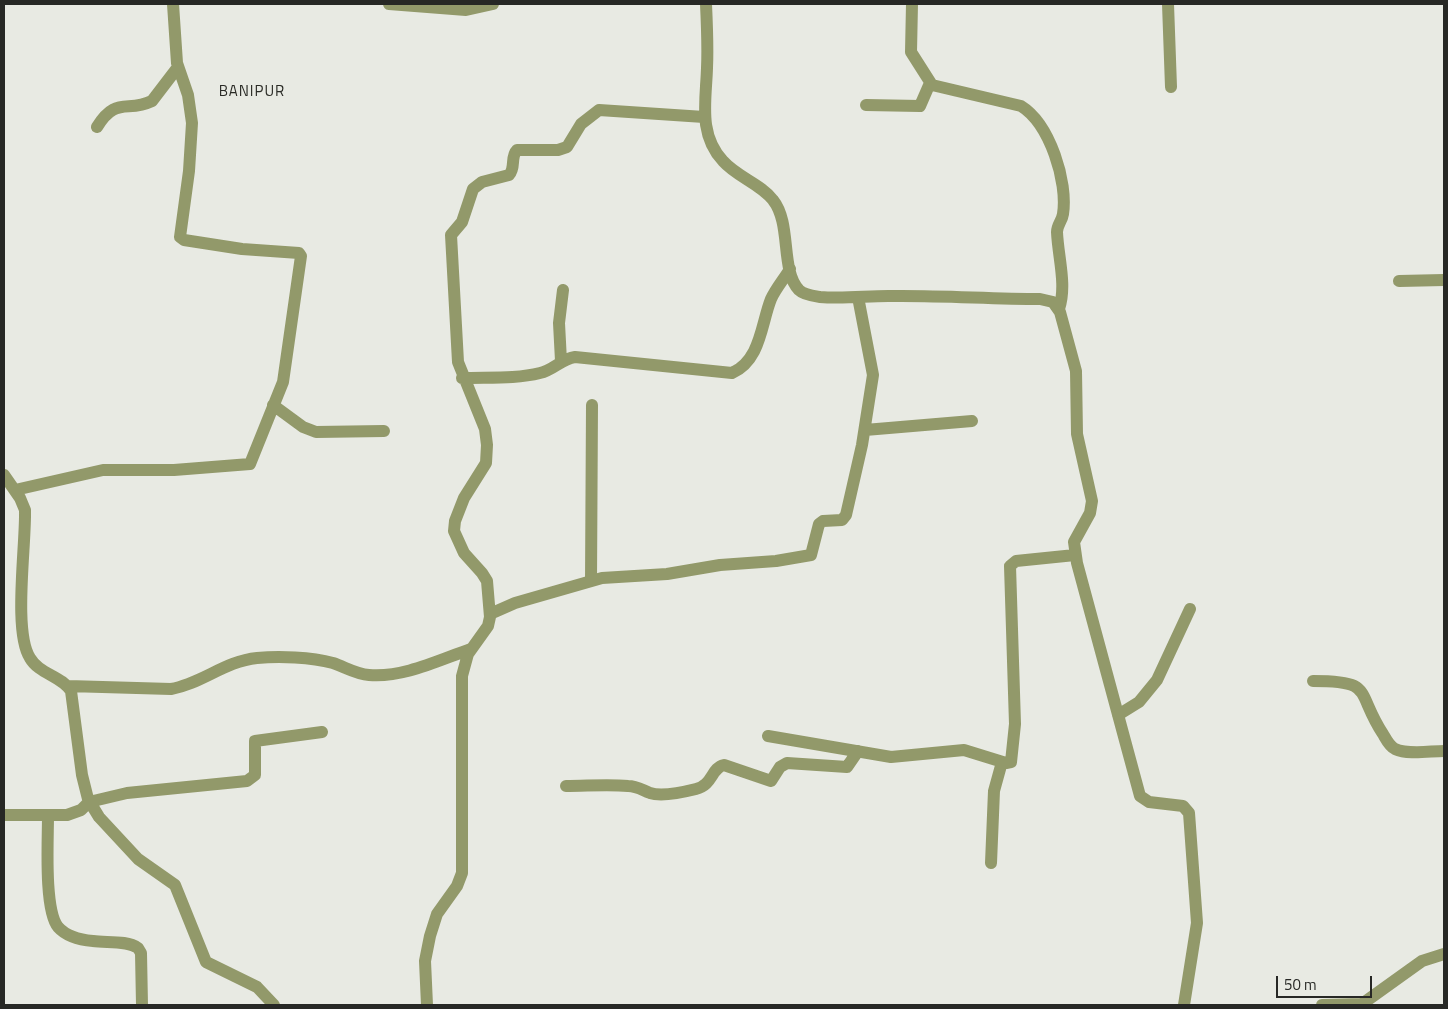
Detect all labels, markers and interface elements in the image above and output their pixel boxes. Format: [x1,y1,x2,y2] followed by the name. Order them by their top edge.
[218,83,286,101] district label: BANIPUR
[1278,966,1374,998] scale bar
[1284,973,1317,996] text: 50 m

